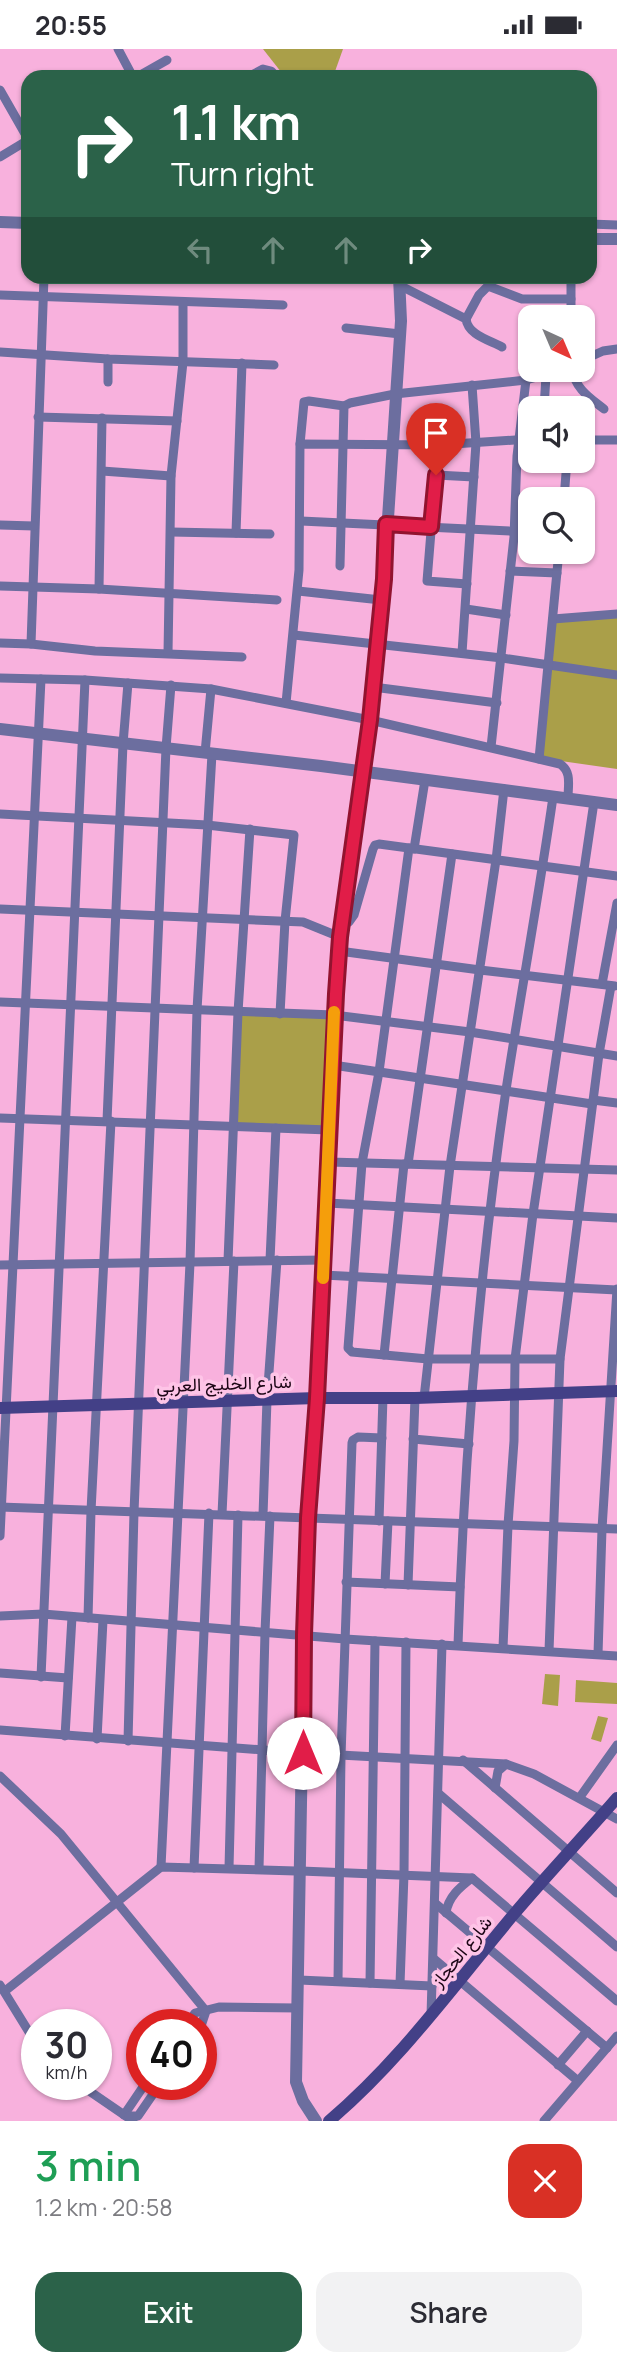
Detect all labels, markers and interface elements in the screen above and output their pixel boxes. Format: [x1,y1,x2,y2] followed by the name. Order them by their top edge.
[35,7,107,43] text: 20:55
[171,88,301,155] text: 1.1 km
[56,98,147,189] icon: right
[171,152,314,196] text: Turn right
[181,231,219,269] icon: left
[254,231,292,269] icon: ahead
[327,231,365,269] icon: ahead
[400,231,438,269] icon: right
[518,305,595,381] north arrow
[518,305,595,564] map controls
[518,396,595,473] button: sound
[406,403,466,475] pin
[417,414,455,452] icon: arrive
[518,487,595,564] button: search
[156,1369,292,1401] street label: شارع الخليج العربي
[266,1716,340,1790] position arrow
[424,1911,498,1993] street label: شارع الحجاز
[126,2009,217,2100] speed limit sign: 40
[45,2021,88,2069] text: 30
[46,2060,87,2084] text: km/h
[35,2136,141,2194] text: 3 min
[508,2144,582,2218] button: close
[35,2191,173,2223] text: 1.2 km · 20:58
[35,2272,302,2352] button: Exit
[316,2272,582,2352] button: Share

